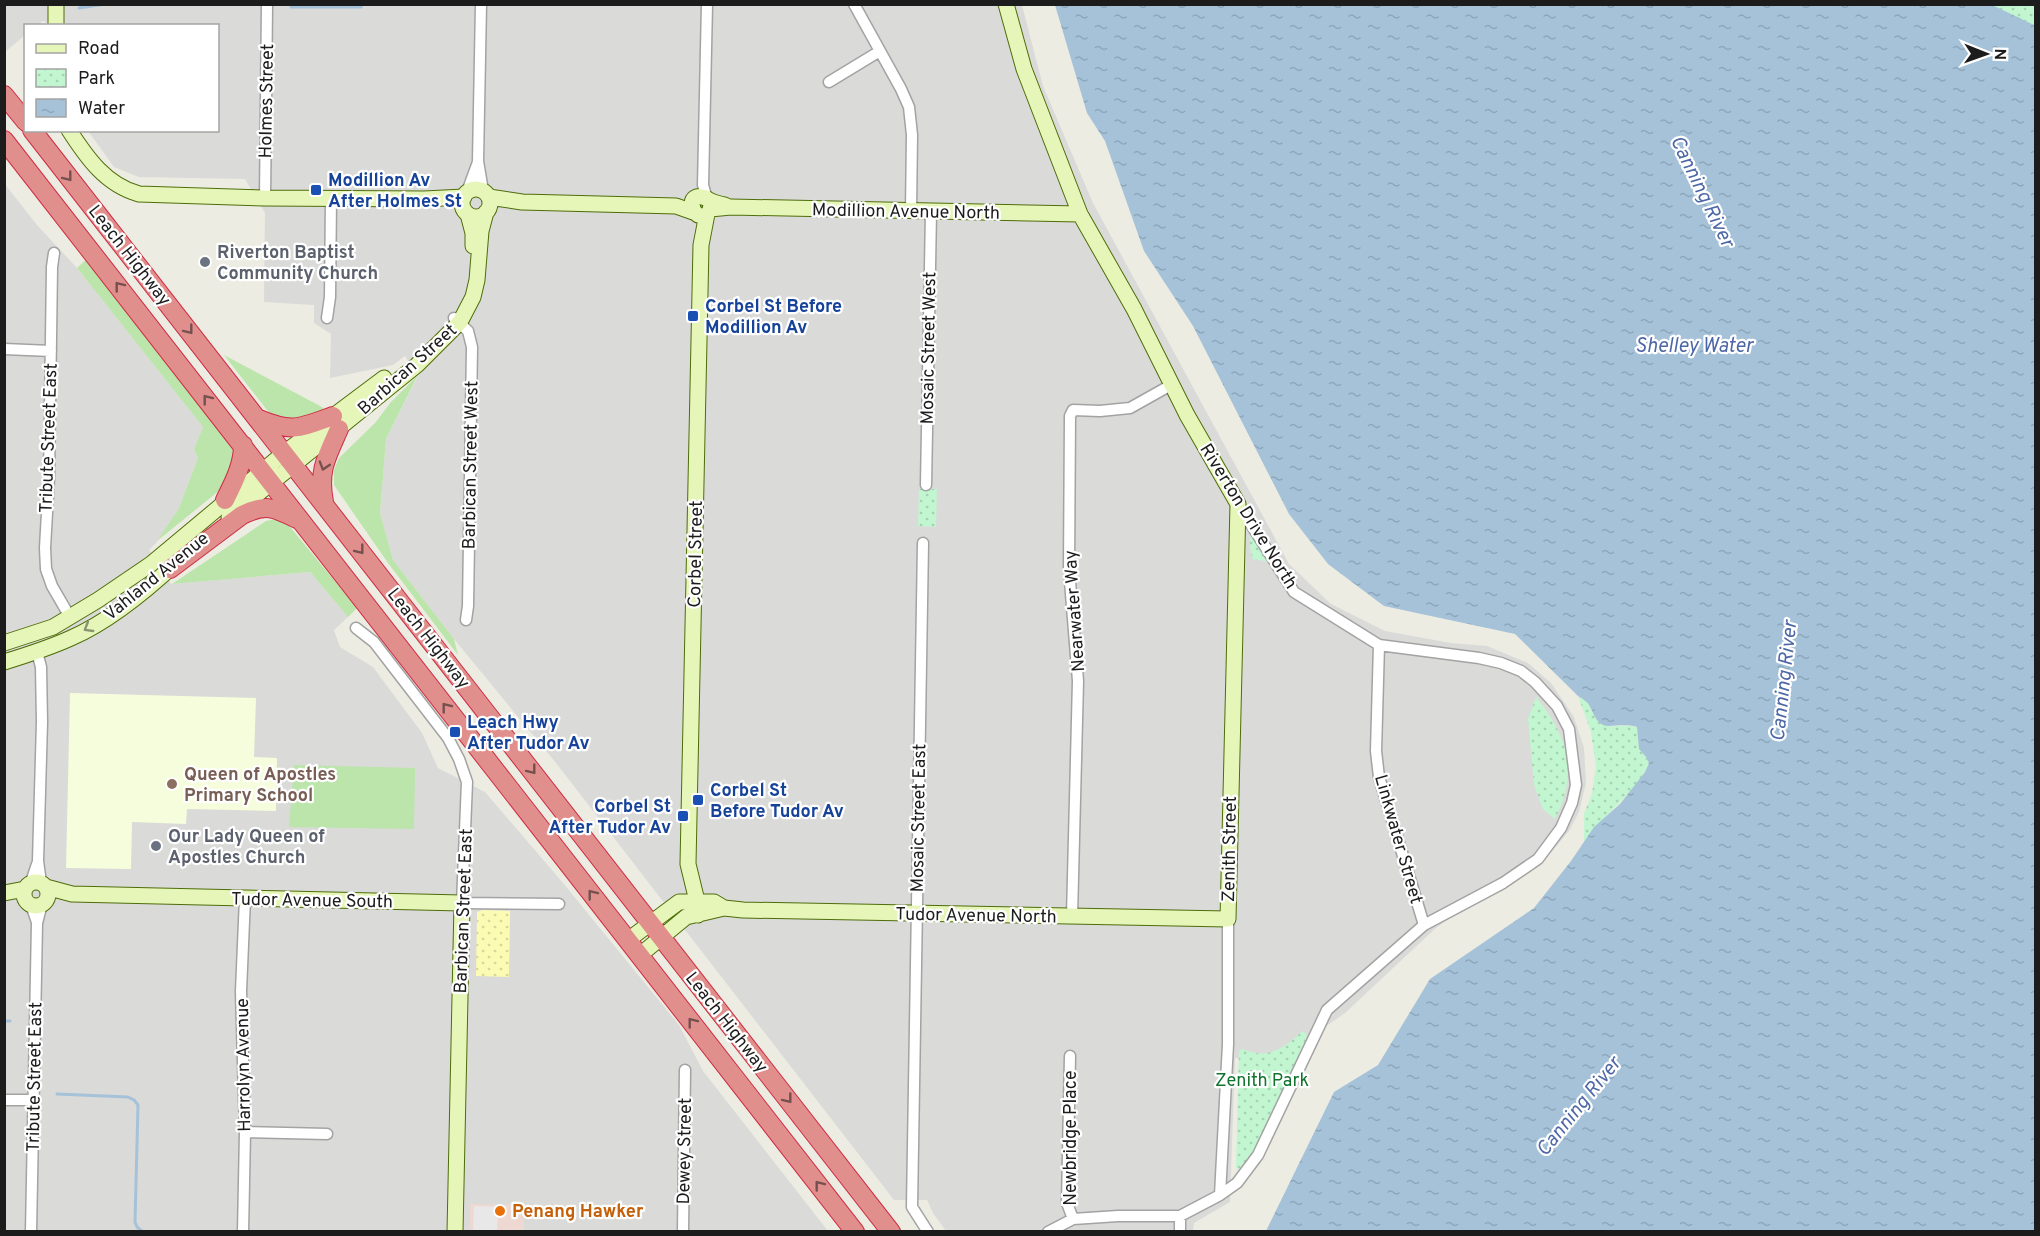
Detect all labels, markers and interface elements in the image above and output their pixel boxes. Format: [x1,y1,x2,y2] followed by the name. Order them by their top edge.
[24,24,219,132] legend
[1956,24,2016,84] north arrow
[78,38,120,61] text: Road
[255,44,280,159] street label: Holmes Street
[1989,48,2009,60] text: N
[78,68,115,91] text: Park
[78,98,125,121] text: Water
[1663,132,1740,253] water label: Canning River
[61,170,72,181] one-way arrow
[328,170,462,214] place label: Modillion Av After Holmes St
[309,183,323,197] marker: Modillion Av After Holmes St
[812,199,1000,226] street label: Modillion Avenue North
[82,201,175,311] street label: Leach Highway
[217,242,378,286] place label: Riverton Baptist Community Church
[198,255,212,269] marker: Riverton Baptist Community Church
[917,272,942,425] street label: Mosaic Street West
[116,282,127,293] one-way arrow
[705,296,842,340] place label: Corbel St Before Modillion Av
[686,309,700,323] marker: Corbel St Before Modillion Av
[354,320,462,421] street label: Barbican Street
[181,323,192,334] one-way arrow
[1635,334,1754,360] water label: Shelley Water
[35,363,64,514] street label: Tribute Street East
[459,380,484,550] street label: Barbican Street West
[203,394,214,405] one-way arrow
[1194,440,1302,594] street label: Riverton Drive North
[319,460,331,471] one-way arrow
[684,500,709,608] street label: Corbel Street
[100,528,214,627] street label: Vahland Avenue
[353,544,364,555] one-way arrow
[1060,549,1091,673] street label: Nearwater Way
[381,584,474,694] street label: Leach Highway
[1766,618,1804,743] water label: Canning River
[84,621,94,633] one-way arrow
[443,703,454,714] one-way arrow
[467,712,590,756] place label: Leach Hwy After Tudor Av
[448,725,462,739] marker: Leach Hwy After Tudor Av
[907,743,932,893] street label: Mosaic Street East
[184,764,336,808] place label: Queen of Apostles Primary School
[524,764,535,775] one-way arrow
[1368,772,1427,907] street label: Linkwater Street
[165,777,179,791] marker: Queen of Apostles Primary School
[710,780,844,824] place label: Corbel St Before Tudor Av
[691,793,705,807] marker: Corbel St Before Tudor Av
[548,796,671,840] place label: Corbel St After Tudor Av
[1218,796,1243,902] street label: Zenith Street
[676,809,690,823] marker: Corbel St After Tudor Av
[168,826,325,870] place label: Our Lady Queen of Apostles Church
[450,828,479,994] street label: Barbican Street East
[149,839,163,853] marker: Our Lady Queen of Apostles Church
[231,889,393,914] street label: Tudor Avenue South
[589,889,600,900] one-way arrow
[895,904,1057,929] street label: Tudor Avenue North
[679,968,772,1078] street label: Leach Highway
[232,998,257,1132] street label: Harrolyn Avenue
[23,1002,48,1152] street label: Tribute Street East
[689,1018,700,1029] one-way arrow
[1531,1051,1629,1163] water label: Canning River
[1060,1070,1083,1206] street label: Newbridge Place
[1215,1070,1309,1093] park label: Zenith Park
[780,1093,791,1104] one-way arrow
[673,1097,698,1205] street label: Dewey Street
[816,1181,827,1192] one-way arrow
[512,1201,644,1224] place label: Penang Hawker
[493,1204,507,1218] marker: Penang Hawker

